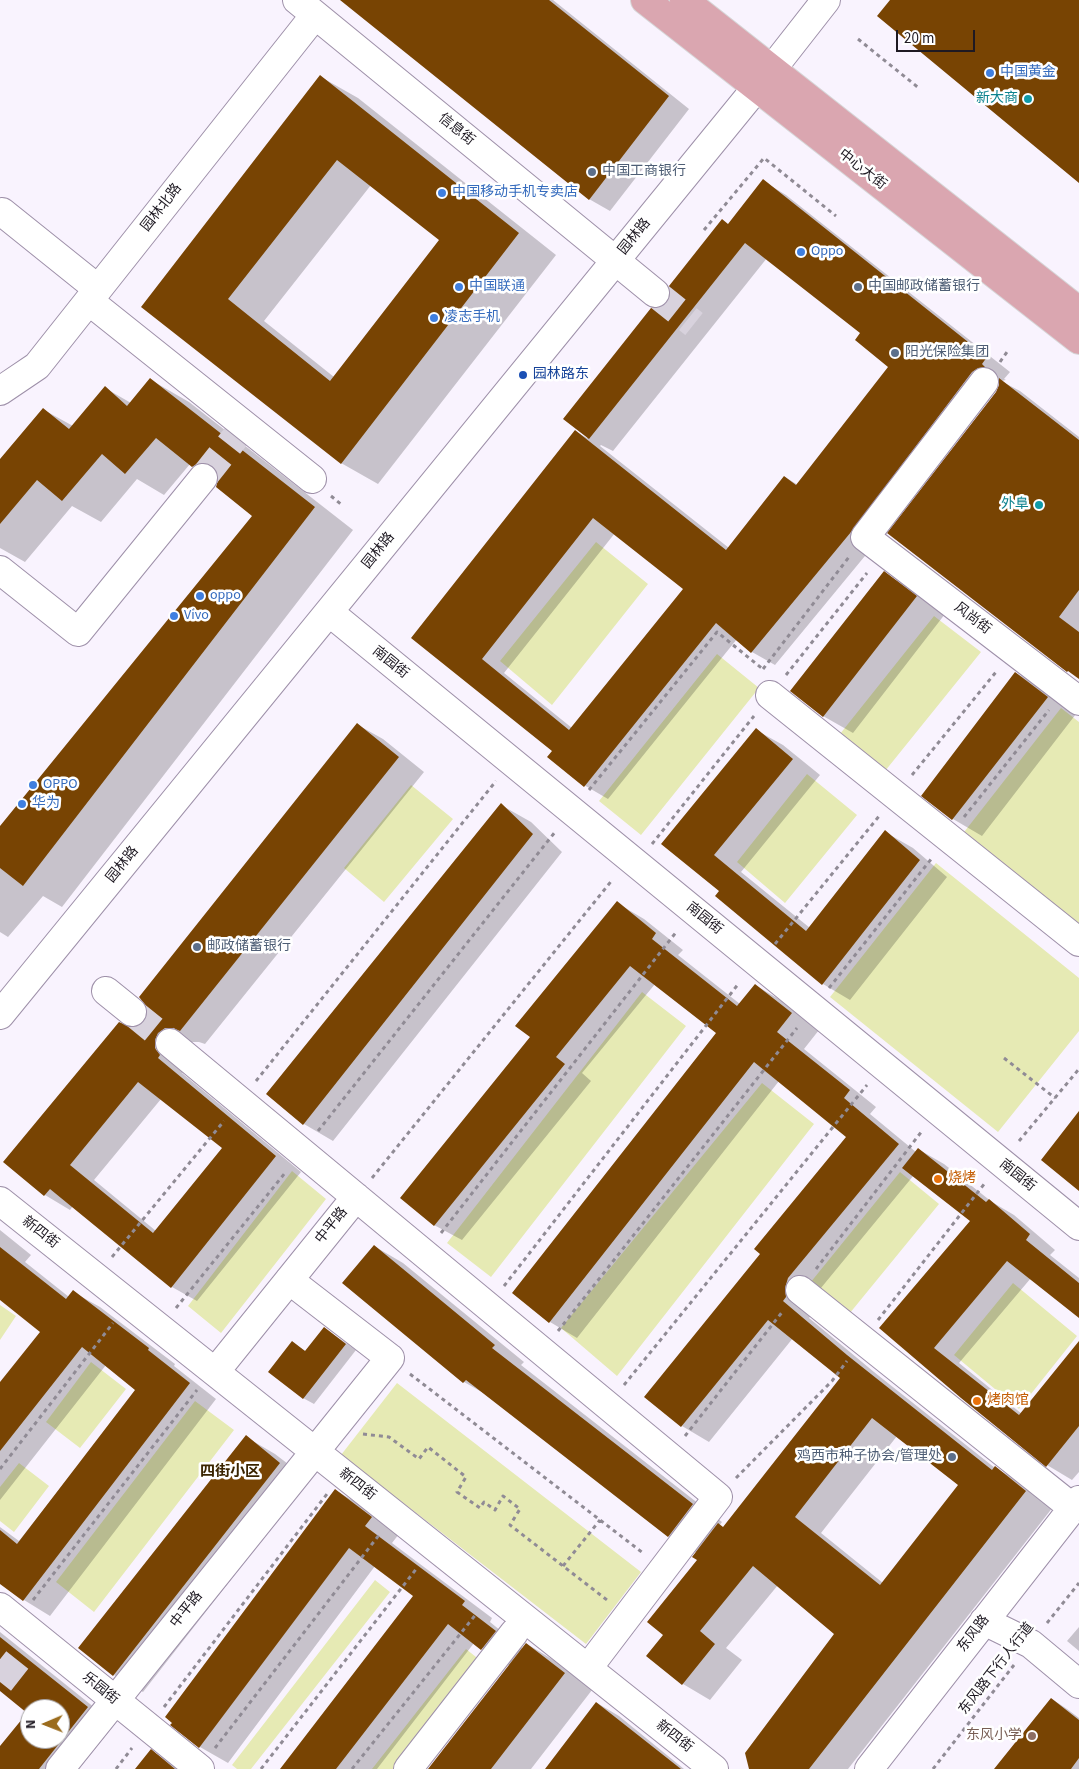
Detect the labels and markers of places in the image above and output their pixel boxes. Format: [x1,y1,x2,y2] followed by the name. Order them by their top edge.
[1000,65,1056,81] place label: 中国黄金
[984,67,996,79] marker: 中国黄金
[976,91,1018,107] place label: 新大商
[1022,93,1034,105] marker: 新大商
[602,164,686,180] place label: 中国工商银行
[586,166,598,178] marker: 中国工商银行
[452,185,578,201] place label: 中国移动手机专卖店
[436,187,448,199] marker: 中国移动手机专卖店
[811,244,843,260] place label: Oppo
[795,246,807,258] marker: Oppo
[469,279,525,295] place label: 中国联通
[868,279,980,295] place label: 中国邮政储蓄银行
[453,281,465,293] marker: 中国联通
[852,281,864,293] marker: 中国邮政储蓄银行
[444,310,500,326] place label: 凌志手机
[428,312,440,324] marker: 凌志手机
[905,345,989,361] place label: 阳光保险集团
[889,347,901,359] marker: 阳光保险集团
[533,367,589,383] place label: 园林路东
[517,369,529,381] marker: 园林路东
[1001,497,1029,513] place label: 外阜
[1033,499,1045,511] marker: 外阜
[210,588,241,604] place label: oppo
[194,590,206,602] marker: oppo
[184,608,209,624] place label: Vivo
[168,610,180,622] marker: Vivo
[43,777,77,793] place label: OPPO
[27,779,39,791] marker: OPPO
[32,796,60,812] place label: 华为
[16,798,28,810] marker: 华为
[207,939,291,955] place label: 邮政储蓄银行
[191,941,203,953] marker: 邮政储蓄银行
[948,1171,976,1187] place label: 烧烤
[932,1173,944,1185] marker: 烧烤
[987,1393,1029,1409] place label: 烤肉馆
[971,1395,983,1407] marker: 烤肉馆
[797,1449,942,1465] place label: 鸡西市种子协会/管理处
[946,1451,958,1463] marker: 鸡西市种子协会/管理处
[966,1728,1022,1744] place label: 东风小学
[1026,1730,1038,1742] marker: 东风小学

